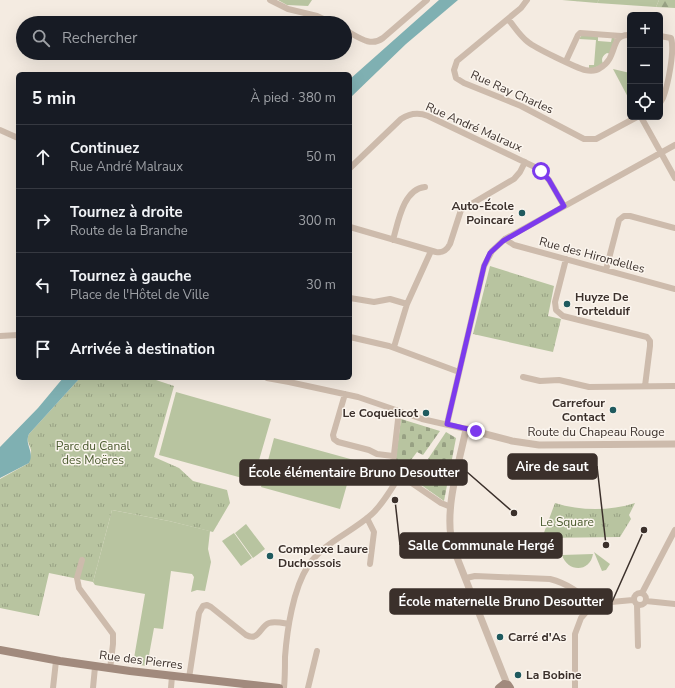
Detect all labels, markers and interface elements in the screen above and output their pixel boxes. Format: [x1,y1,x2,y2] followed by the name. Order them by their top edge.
[627,12,663,120] map controls
[627,12,663,48] button: +
[16,16,352,60] search box
[30,27,52,49] icon: search
[62,28,137,48] text: Rechercher
[627,48,663,84] button: −
[468,67,556,117] street label: Rue Ray Charles
[627,84,663,120] button: locate
[32,87,76,110] text: 5 min
[251,89,336,107] text: À pied · 380 m
[423,98,526,156] street label: Rue André Malraux
[70,138,139,158] text: Continuez
[32,146,54,168] icon: ahead
[306,148,336,166] text: 50 m
[70,158,183,176] text: Rue André Malraux
[532,162,550,180] route start
[451,198,514,228] place label: Auto-École Poincaré
[70,202,183,222] text: Tournez à droite
[517,208,527,218] marker: Auto-École Poincaré
[32,210,54,232] icon: right
[298,212,336,230] text: 300 m
[70,222,188,240] text: Route de la Branche
[537,233,647,277] street label: Rue des Hirondelles
[70,266,192,286] text: Tournez à gauche
[32,274,54,296] icon: left
[306,276,336,294] text: 30 m
[70,286,209,304] text: Place de l'Hôtel de Ville
[575,289,630,319] place label: Huyze De Tortelduif
[562,299,572,309] marker: Huyze De Tortelduif
[32,338,54,360] icon: arrive
[70,339,215,359] text: Arrivée à destination
[552,395,605,425] place label: Carrefour Contact
[342,405,418,421] place label: Le Coquelicot
[608,405,618,415] marker: Carrefour Contact
[421,408,431,418] marker: Le Coquelicot
[467,422,485,440] route end
[527,424,665,440] street label: Route du Chapeau Rouge
[56,438,131,468] park label: Parc du Canal des Moëres
[508,454,597,479] callout: Aire de saut
[516,458,589,476] text: Aire de saut
[240,460,467,485] callout: École élémentaire Bruno Desoutter
[248,464,461,482] text: École élémentaire Bruno Desoutter
[540,514,594,530] park label: Le Square
[400,533,562,558] callout: Salle Communale Hergé
[408,537,554,555] text: Salle Communale Hergé
[278,541,369,571] place label: Complexe Laure Duchossois
[265,551,275,561] marker: Complexe Laure Duchossois
[390,589,612,614] callout: École maternelle Bruno Desoutter
[398,593,604,611] text: École maternelle Bruno Desoutter
[508,629,566,645] place label: Carré d'As
[495,632,505,642] marker: Carré d'As
[98,647,184,673] street label: Rue des Pierres
[526,667,582,683] place label: La Bobine
[513,670,523,680] marker: La Bobine

